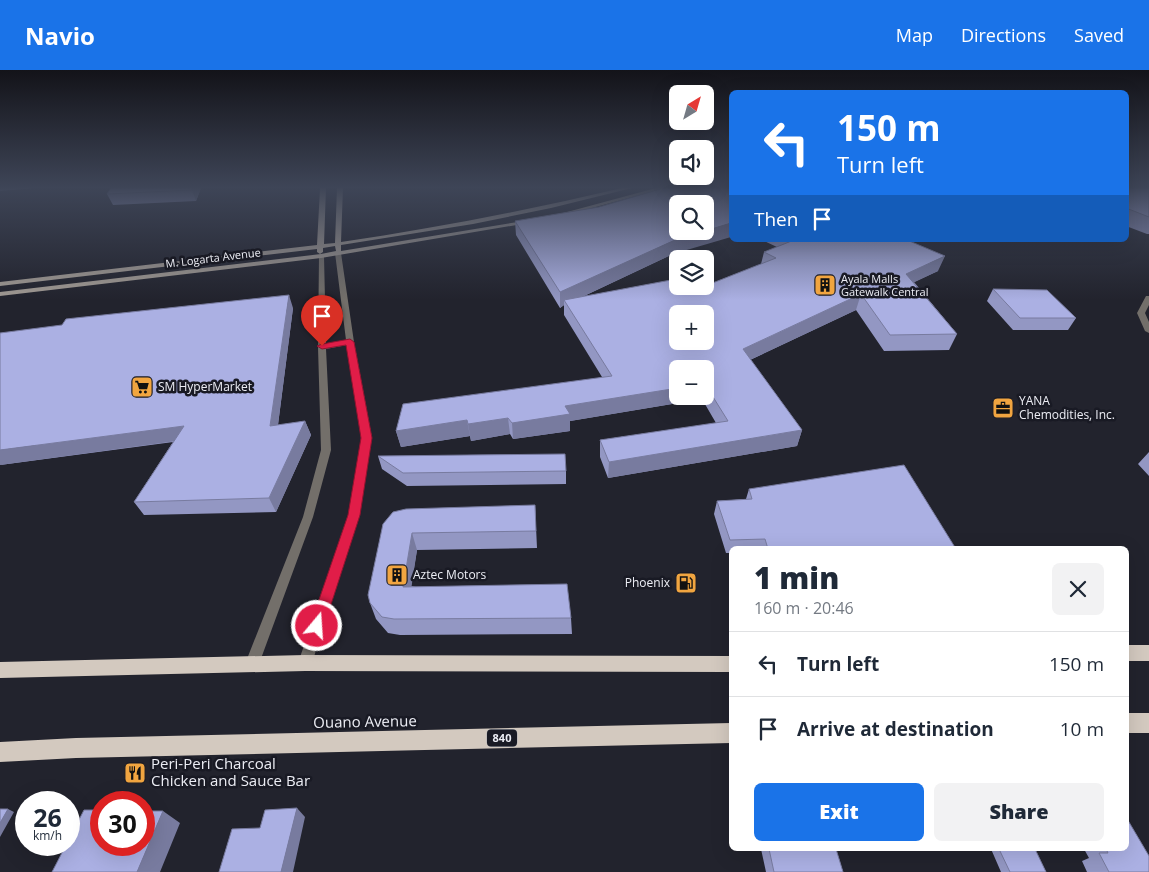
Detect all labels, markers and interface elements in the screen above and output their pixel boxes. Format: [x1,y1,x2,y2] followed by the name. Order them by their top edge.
[25,19,95,52] text: Navio
[896,23,933,47] text: Map
[961,23,1046,47] text: Directions
[1074,23,1124,47] text: Saved
[669,85,714,130] north arrow
[669,85,714,405] map controls
[837,104,941,151] text: 150 m
[754,110,819,175] icon: left
[669,140,714,185] button: sound
[837,149,924,179] text: Turn left
[669,195,714,240] button: search
[808,205,836,233] icon: arrive
[754,206,798,232] text: Then
[164,244,261,271] street label: M. Logarta Avenue
[669,250,714,295] button: layers
[841,271,928,299] place label: Ayala Malls Gatewalk Central
[813,273,837,297] building icon: Ayala Malls Gatewalk Central
[301,295,343,346] pin
[308,302,336,330] icon: arrive
[669,305,714,350] button: +
[669,360,714,405] button: −
[130,375,154,399] supermarket icon: SM HyperMarket
[158,378,252,395] place label: SM HyperMarket
[1019,392,1115,423] place label: YANA Chemodities, Inc.
[991,396,1015,420] office icon: YANA Chemodities, Inc.
[754,557,839,598] text: 1 min
[385,563,409,587] building icon: Aztec Motors
[1052,563,1104,615] button: close
[413,566,487,583] place label: Aztec Motors
[674,571,698,595] fuel station icon: Phoenix
[625,574,671,591] place label: Phoenix
[754,597,854,619] text: 160 m · 20:46
[290,599,342,651] position arrow
[754,650,782,678] icon: left
[797,651,879,677] text: Turn left
[1049,651,1104,677] text: 150 m
[313,710,417,732] street label: Ouano Avenue
[754,715,782,743] icon: arrive
[797,716,994,742] text: Arrive at destination
[1060,716,1104,742] text: 10 m
[487,730,517,746] road number: 840
[151,753,310,790] place label: Peri-Peri Charcoal Chicken and Sauce Bar
[123,761,147,785] restaurant icon: Peri-Peri Charcoal Chicken and Sauce Bar
[754,783,924,841] button: Exit
[934,783,1104,841] button: Share
[90,791,155,856] speed limit sign: 30
[33,800,62,834] text: 26
[33,827,62,844] text: km/h

